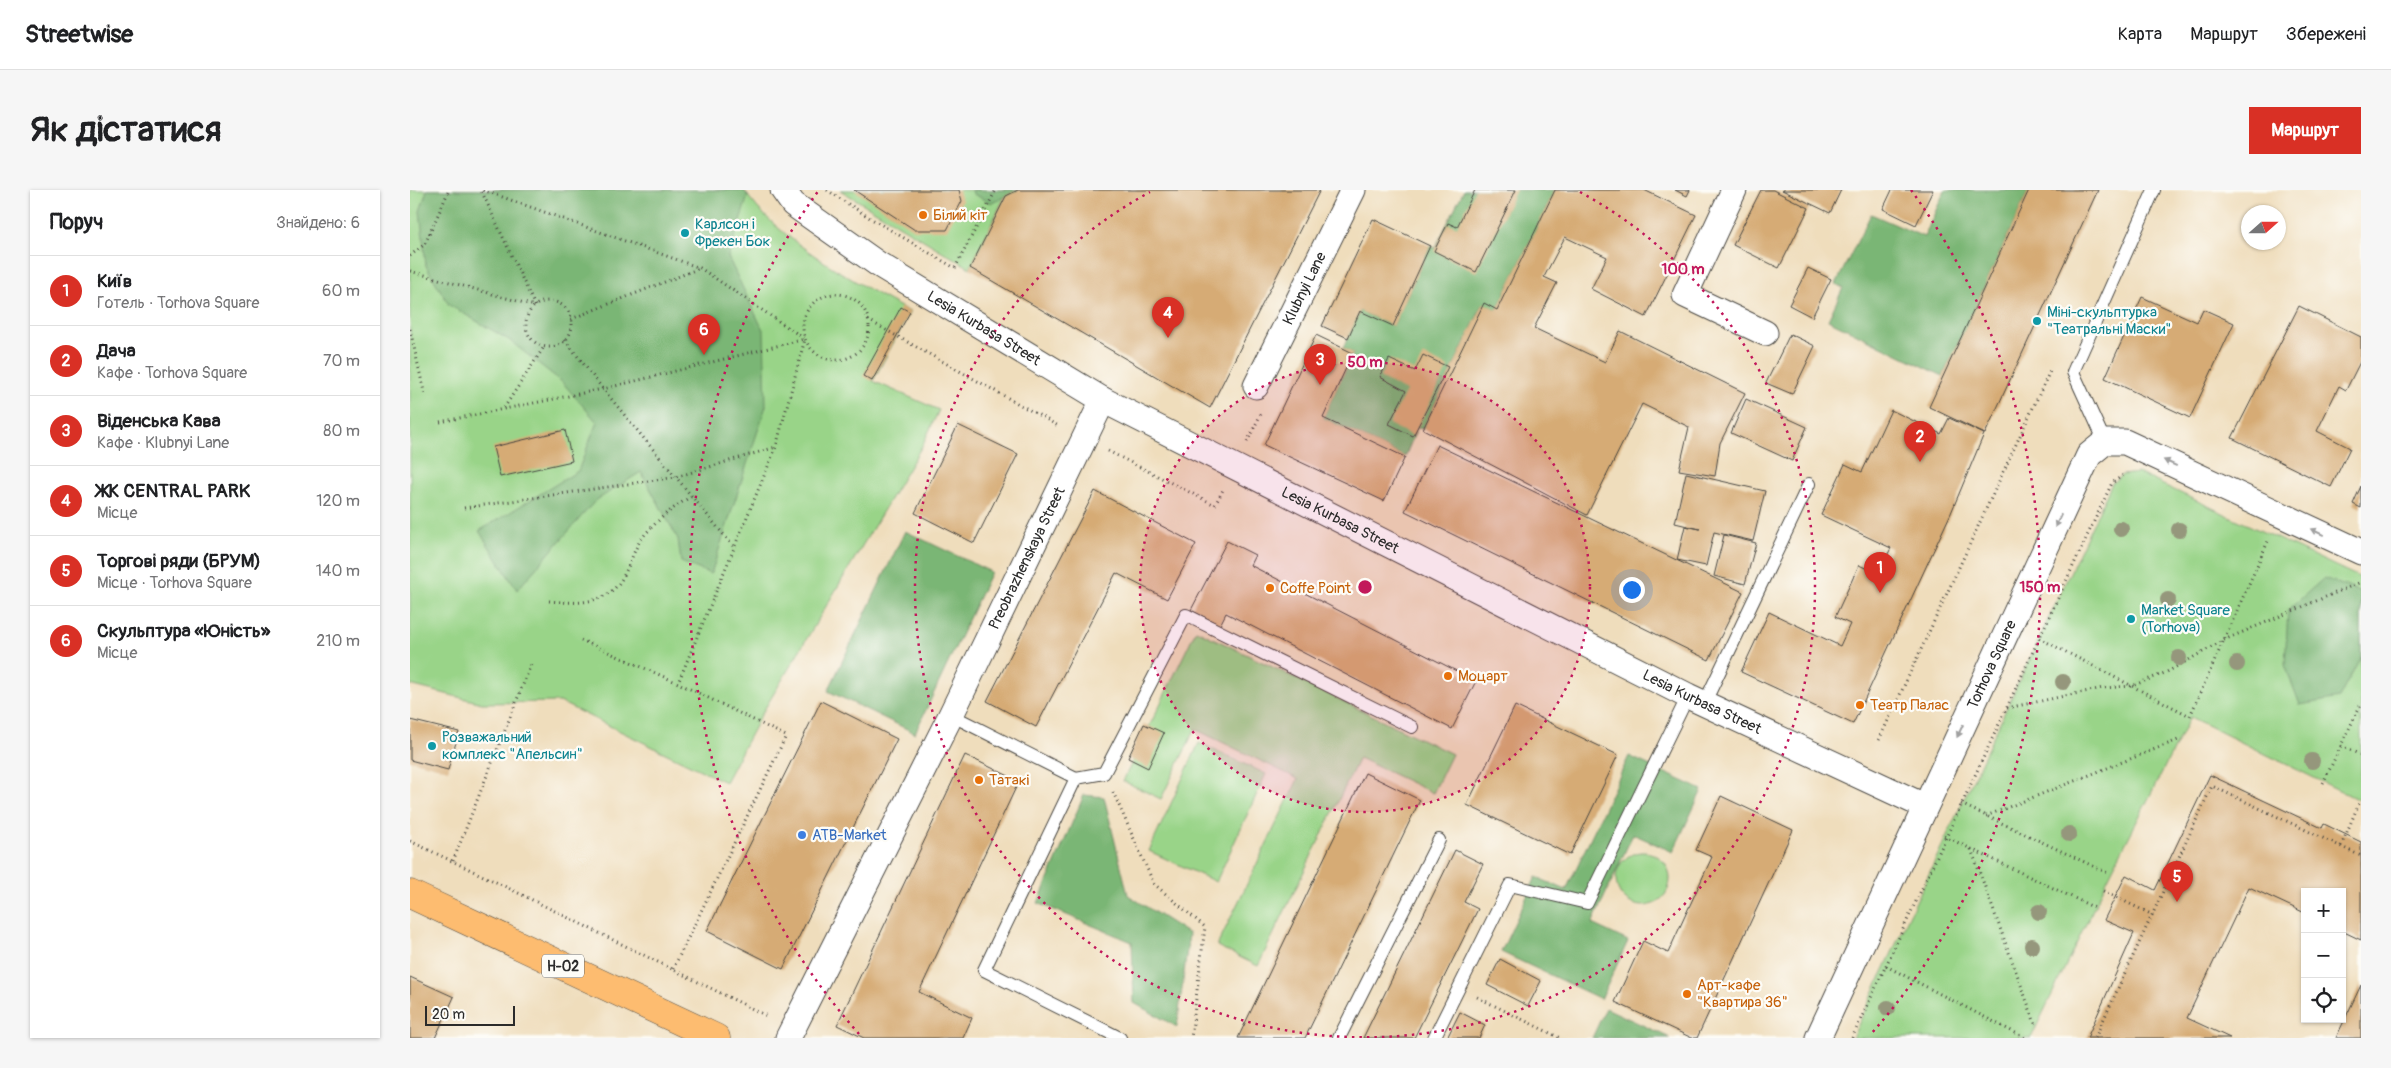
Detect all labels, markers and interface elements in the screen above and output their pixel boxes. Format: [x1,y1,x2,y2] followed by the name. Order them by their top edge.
[25,20,133,49] text: Streetwise
[2118,23,2162,46] text: Карта
[2190,23,2258,46] text: Маршрут
[2286,23,2366,46] text: Збережені
[2249,107,2361,154] button: Маршрут
[30,108,221,152] text: Як дістатися
[2241,205,2286,250] north arrow
[933,206,988,225] place label: Білий кіт
[50,209,103,236] text: Поруч
[917,209,929,221] marker: Білий кіт
[276,213,360,233] text: Знайдено: 6
[695,215,770,251] place label: Карлсон і Фрекен Бок
[679,227,691,239] marker: Карлсон і Фрекен Бок
[1279,248,1331,328] street label: Klubnyi Lane
[1662,260,1704,279] text: 100 m
[97,269,132,293] text: Київ
[63,281,69,301] text: 1
[322,281,360,301] text: 60 m
[923,287,1045,371] street label: Lesia Kurbasa Street
[97,293,259,313] text: Готель · Torhova Square
[1152,297,1184,338] pin: 4
[2047,303,2171,339] place label: Міні-скульптурка "Театральні Маски"
[688,314,720,355] pin: 6
[2031,315,2043,327] marker: Міні-скульптурка "Театральні Маски"
[97,339,136,363] text: Дача
[1304,344,1336,385] pin: 3
[62,351,70,371] text: 2
[323,351,360,371] text: 70 m
[1348,353,1382,372] text: 50 m
[97,363,247,383] text: Кафе · Torhova Square
[97,409,220,433] text: Віденська Кава
[62,421,70,441] text: 3
[323,421,360,441] text: 80 m
[1904,421,1936,462] pin: 2
[97,433,229,453] text: Кафе · Klubnyi Lane
[2163,458,2177,466] one-way arrow
[97,479,250,503] text: ЖК CENTRAL PARK
[985,483,1070,633] street label: Preobrazhenskaya Street
[1278,483,1403,559] street label: Lesia Kurbasa Street
[61,491,71,511] text: 4
[316,491,360,511] text: 120 m
[97,503,137,523] text: Місце
[2054,514,2062,528] one-way arrow
[2310,527,2324,535] one-way arrow
[97,549,261,573] text: Торгові ряди (БРУМ)
[1864,552,1896,593] pin: 1
[62,561,70,581] text: 5
[316,561,360,581] text: 140 m
[97,573,252,593] text: Місце · Torhova Square
[1619,577,1645,603] your location
[1356,578,1374,596] centre of rings
[2020,578,2060,597] text: 150 m
[1280,579,1352,598] place label: Coffe Point
[1264,582,1276,594] marker: Coffe Point
[2141,601,2230,637] place label: Market Square (Torhova)
[2125,613,2137,625] marker: Market Square (Torhova)
[1963,617,2021,712] street label: Torhova Square
[97,619,270,643] text: Скульптура «Юність»
[61,631,71,651] text: 6
[316,631,360,651] text: 210 m
[97,643,137,663] text: Місце
[1639,666,1765,739] street label: Lesia Kurbasa Street
[1458,667,1508,686] place label: Моцарт
[1442,670,1454,682] marker: Моцарт
[1870,696,1949,715] place label: Театр Палас
[1854,699,1866,711] marker: Театр Палас
[1955,724,1963,738] one-way arrow
[442,728,583,764] place label: Розважальний комплекс "Апельсин"
[426,740,438,752] marker: Розважальний комплекс "Апельсин"
[989,771,1030,790] place label: Татакі
[973,774,985,786] marker: Татакі
[812,826,888,845] place label: ATB-Market
[796,829,808,841] marker: ATB-Market
[2161,861,2193,902] pin: 5
[2301,888,2346,1023] map controls
[2301,888,2346,933] button: +
[2301,933,2346,978] button: −
[542,954,584,978] road number: Н-02
[1697,976,1788,1012] place label: Арт-кафе "Квартира 36"
[2301,978,2346,1023] button: locate
[1681,988,1693,1000] marker: Арт-кафе "Квартира 36"
[425,1003,515,1026] scale bar
[432,1006,465,1023] text: 20 m

